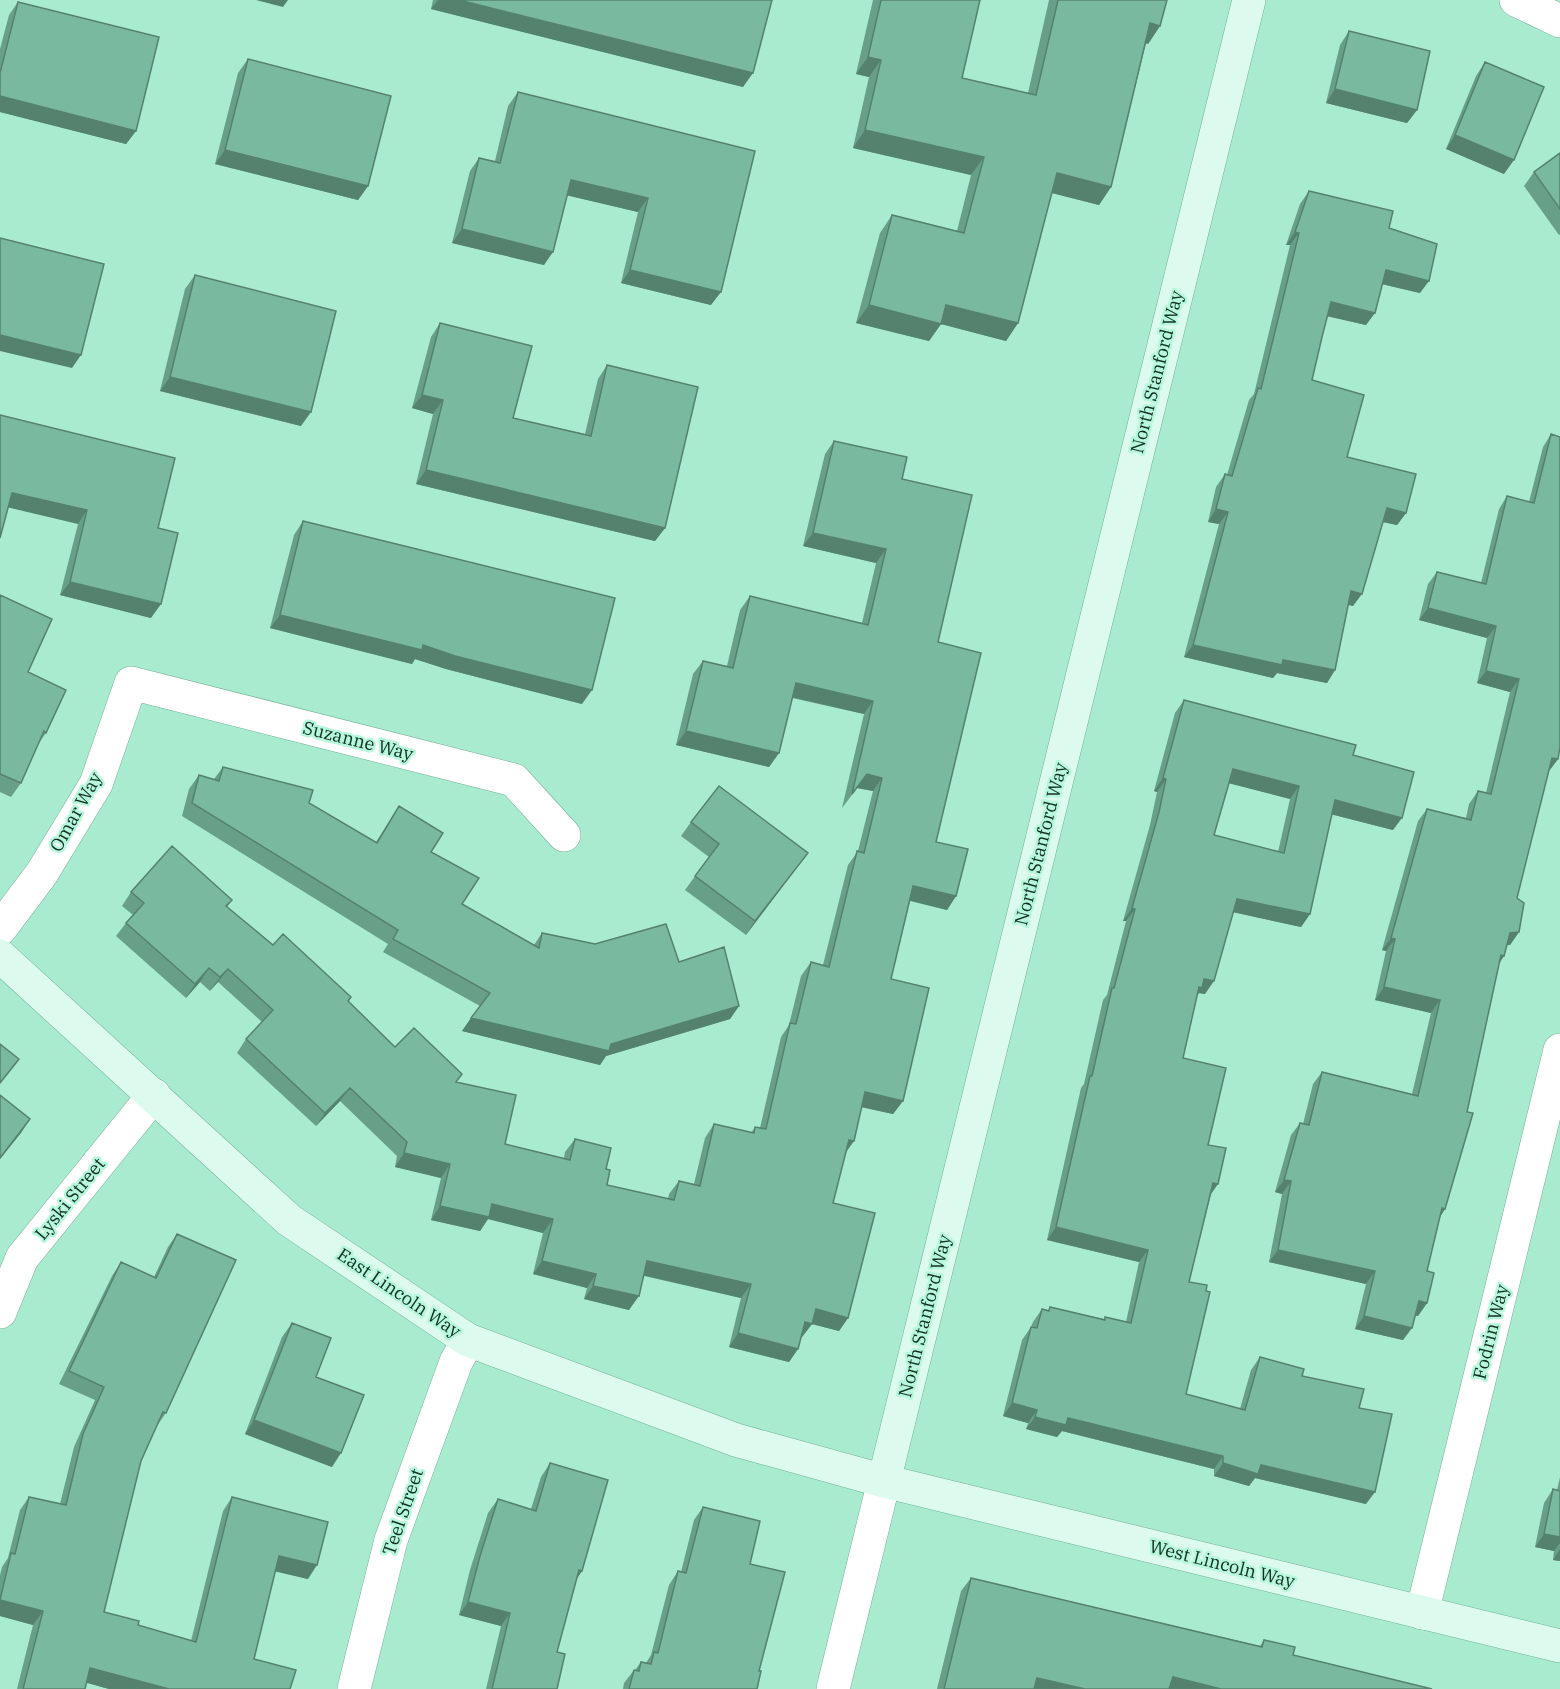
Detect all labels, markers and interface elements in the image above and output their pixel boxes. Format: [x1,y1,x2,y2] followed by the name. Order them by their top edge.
[1125,288,1188,456] street label: North Stanford Way
[300,716,416,765] street label: Suzanne Way
[1009,760,1072,928] street label: North Stanford Way
[44,768,107,856] street label: Omar Way
[29,1153,110,1245] street label: Lyski Street
[893,1232,956,1400] street label: North Stanford Way
[333,1243,466,1343] street label: East Lincoln Way
[1468,1282,1513,1382] street label: Fodrin Way
[377,1465,428,1558] street label: Teel Street
[1147,1534,1298,1593] street label: West Lincoln Way

